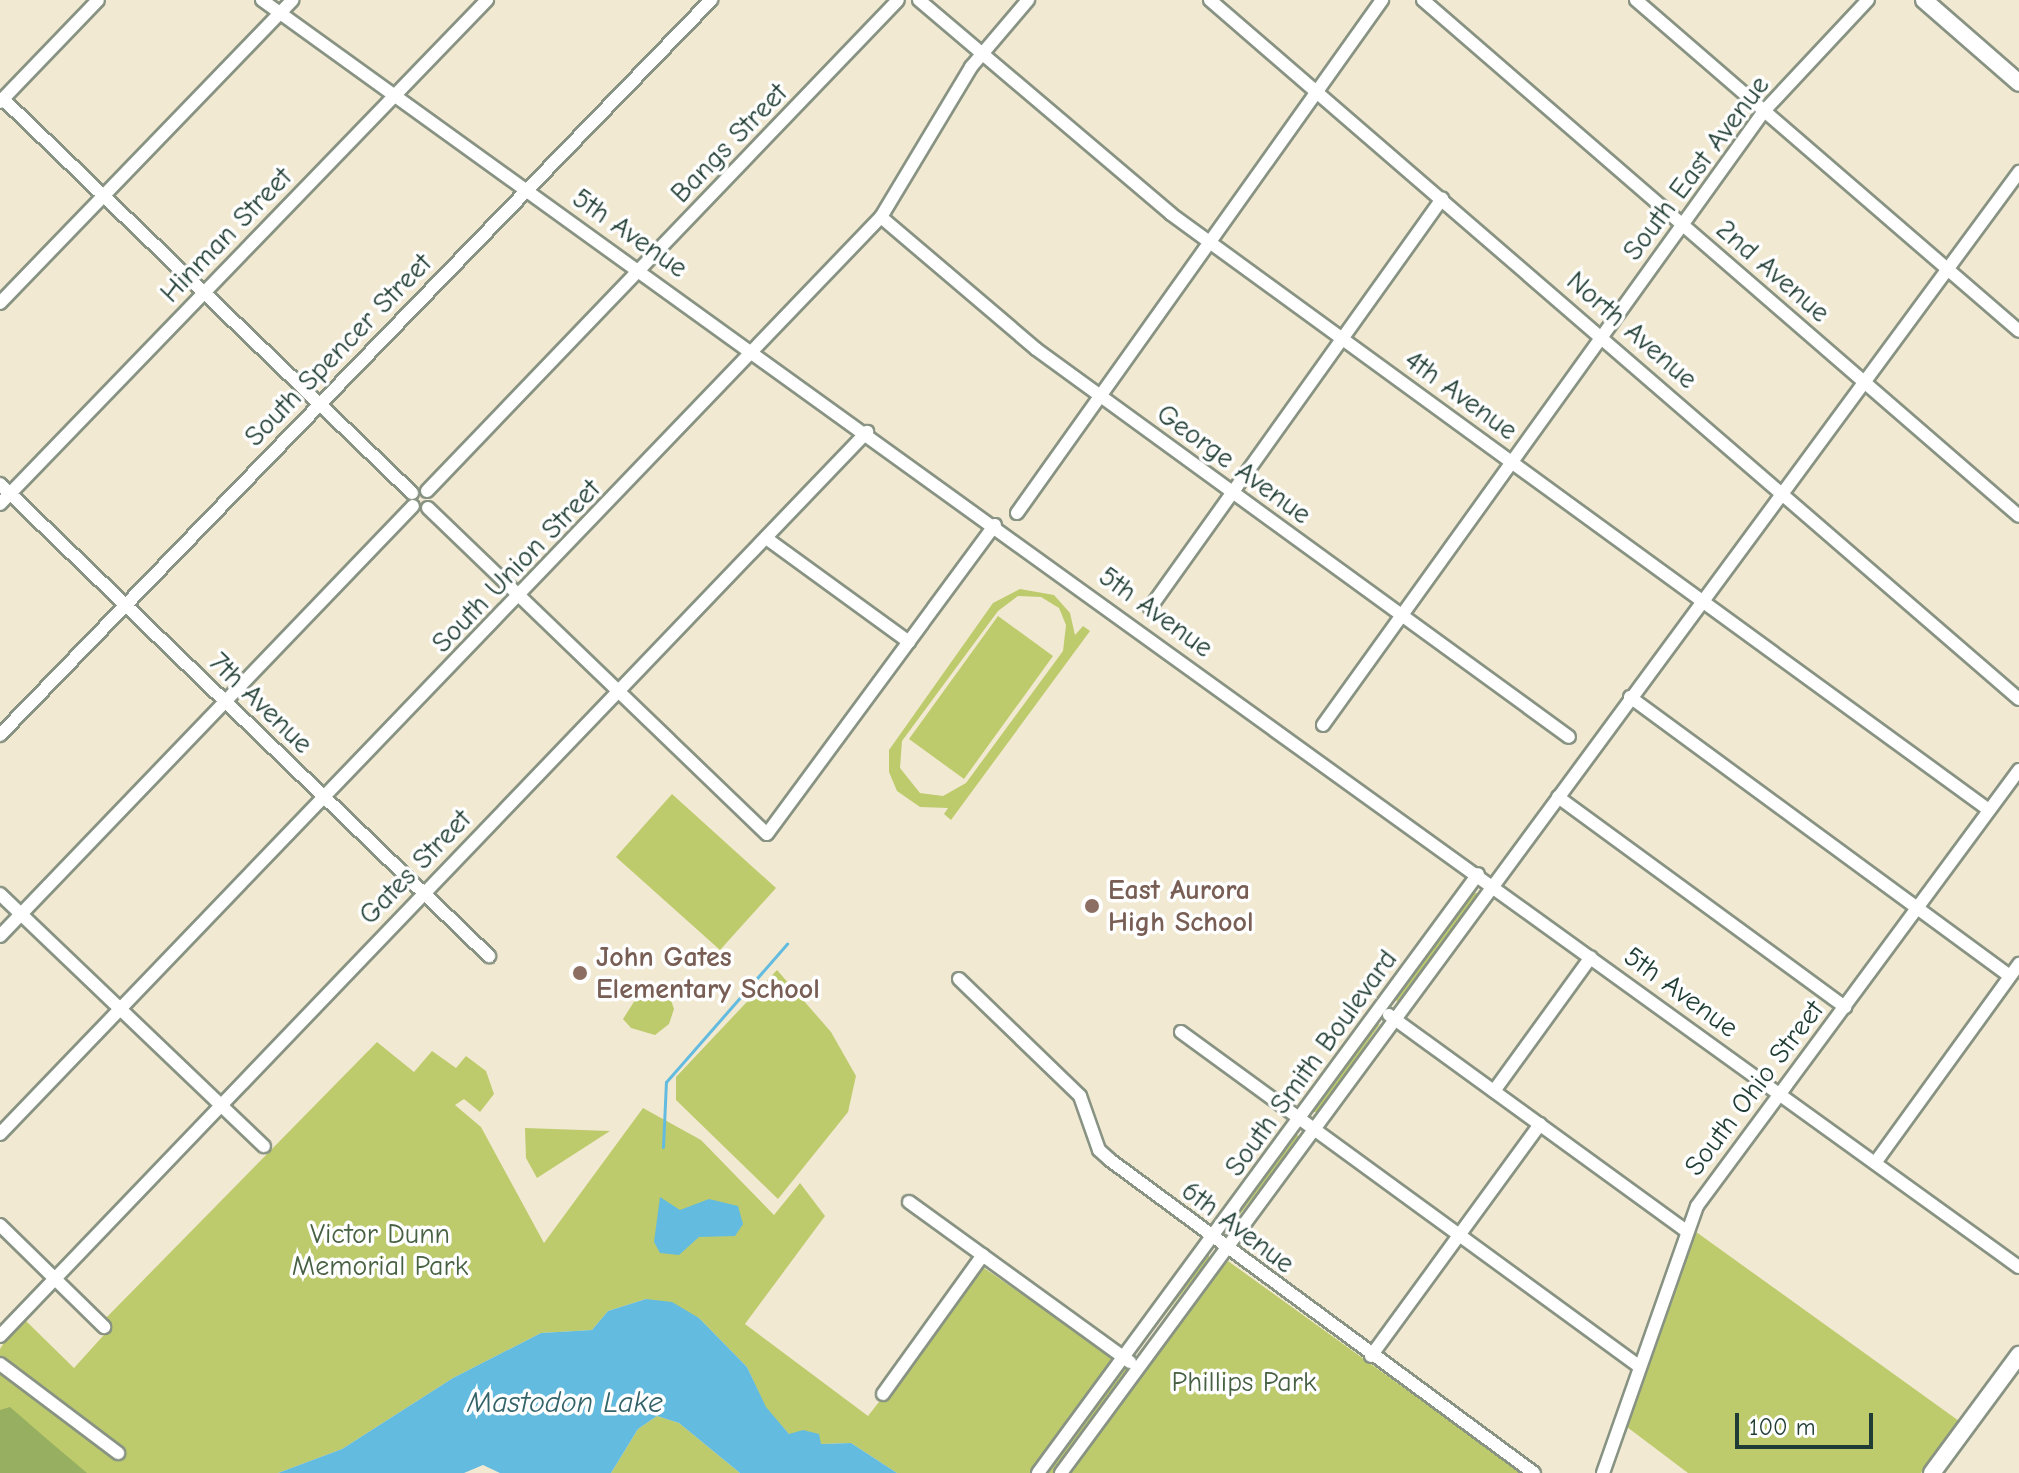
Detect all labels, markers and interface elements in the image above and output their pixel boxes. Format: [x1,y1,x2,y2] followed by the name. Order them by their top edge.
[1616,69,1776,267] street label: South East Avenue
[664,76,794,210] street label: Bangs Street
[153,161,299,309] street label: Hinman Street
[566,181,694,285] street label: 5th Avenue
[1709,213,1837,329] street label: 2nd Avenue
[237,247,439,453] street label: South Spencer Street
[1560,264,1704,396] street label: North Avenue
[1398,343,1524,447] street label: 4th Avenue
[1150,397,1318,531] street label: George Avenue
[425,472,607,660] street label: South Union Street
[1092,559,1220,665] street label: 5th Avenue
[202,645,320,761] street label: 7th Avenue
[352,803,478,931] street label: Gates Street
[1108,873,1254,939] place label: East Aurora High School
[1083,897,1101,915] marker: East Aurora High School
[1617,939,1745,1045] street label: 5th Avenue
[596,940,820,1006] place label: John Gates Elementary School
[1218,943,1404,1183] street label: South Smith Boulevard
[571,964,589,982] marker: John Gates Elementary School
[1677,994,1831,1182] street label: South Ohio Street
[1175,1174,1301,1280] street label: 6th Avenue
[292,1217,468,1283] park label: Victor Dunn Memorial Park
[1172,1365,1316,1399] park label: Phillips Park
[467,1385,663,1421] water label: Mastodon Lake
[1739,1397,1877,1447] scale bar
[1749,1413,1816,1441] text: 100 m

